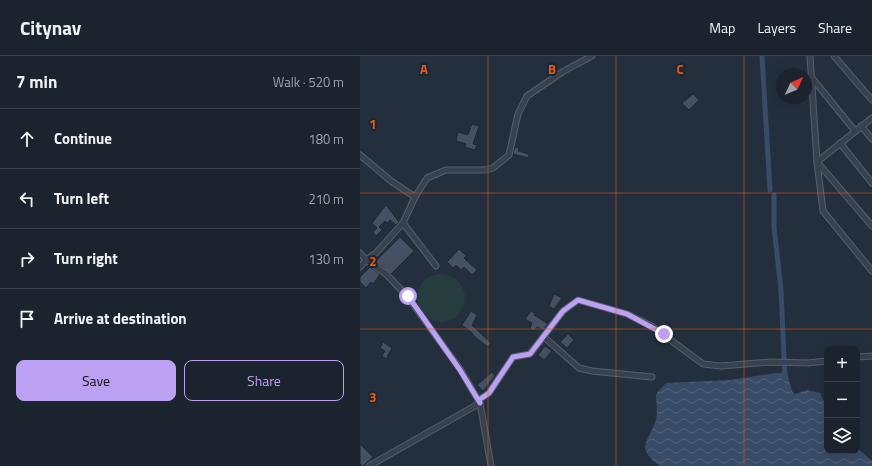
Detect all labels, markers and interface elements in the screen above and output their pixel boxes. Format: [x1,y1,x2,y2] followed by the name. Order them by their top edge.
[20,13,81,42] text: Citynav
[709,17,735,38] text: Map
[757,17,796,38] text: Layers
[818,17,852,38] text: Share
[420,59,428,79] text: A
[548,59,556,79] text: B
[676,59,684,79] text: C
[776,68,812,104] north arrow
[16,69,57,95] text: 7 min
[273,72,344,92] text: Walk · 520 m
[369,114,377,134] text: 1
[54,127,112,150] text: Continue
[16,128,38,150] icon: ahead
[308,129,344,149] text: 180 m
[54,187,109,210] text: Turn left
[16,188,38,210] icon: left
[308,189,344,209] text: 210 m
[54,247,118,270] text: Turn right
[16,248,38,270] icon: right
[308,249,344,269] text: 130 m
[369,251,377,271] text: 2
[399,287,417,305] route start
[54,307,187,330] text: Arrive at destination
[16,308,38,330] icon: arrive
[655,325,673,343] route end
[824,346,860,454] map controls
[824,346,860,382] button: +
[16,360,176,401] button: Save
[184,360,344,401] button: Share
[824,382,860,418] button: −
[369,387,377,407] text: 3
[824,418,860,454] button: layers

